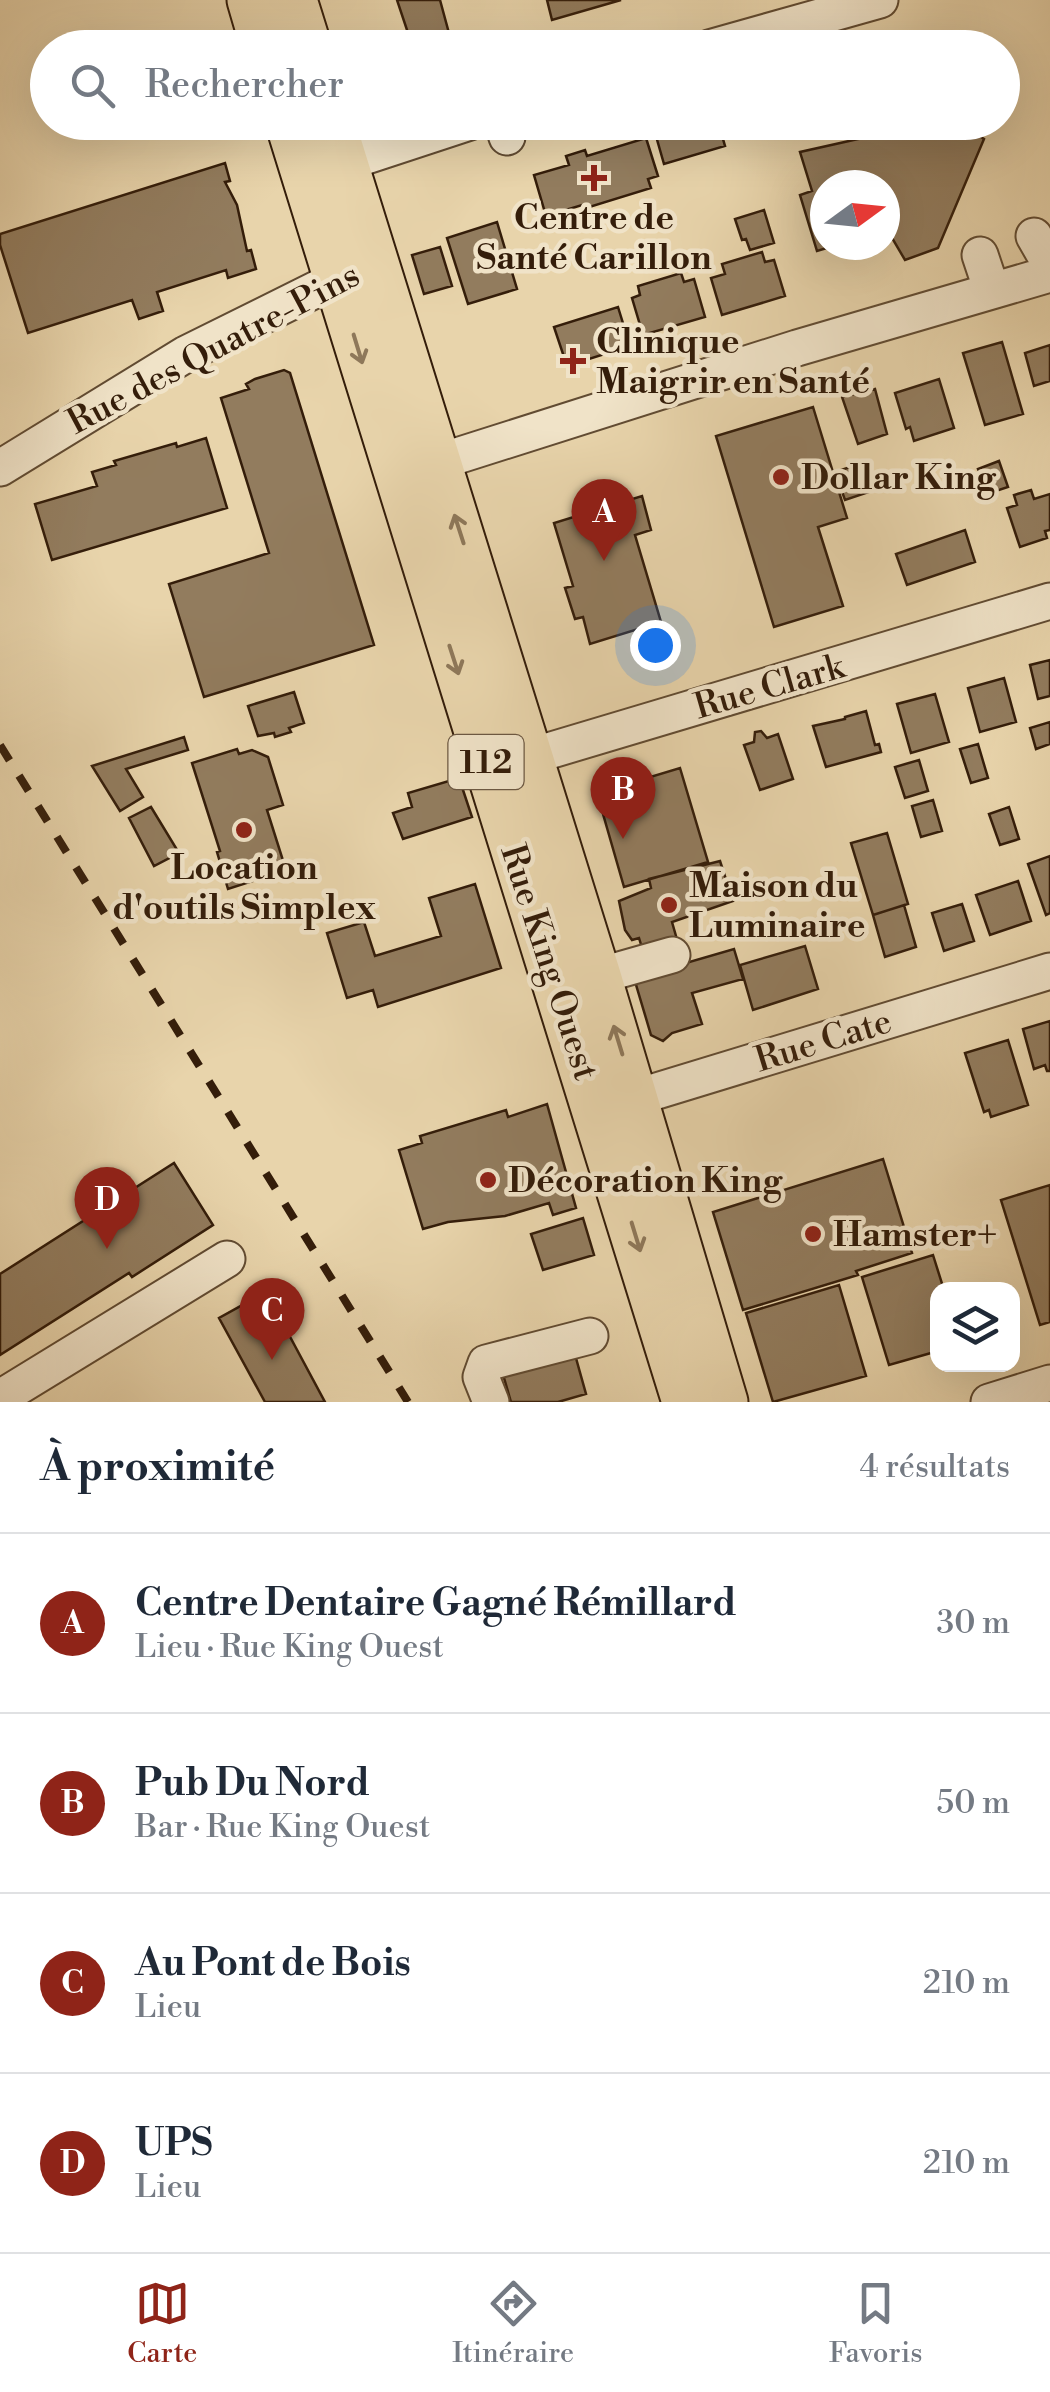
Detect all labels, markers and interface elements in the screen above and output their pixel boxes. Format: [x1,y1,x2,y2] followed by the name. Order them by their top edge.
[30,30,1020,140] search box
[65,58,120,113] icon: search
[145,62,344,109] text: Rechercher
[581,165,607,191] marker: Centre de Santé Carillon
[810,170,900,260] north arrow
[476,197,712,280] place label: Centre de Santé Carillon
[60,254,367,444] street label: Rue des Quatre-Pins
[596,321,870,404] place label: Clinique Maigrir en Santé
[351,333,369,364] one-way arrow
[560,348,586,374] marker: Clinique Maigrir en Santé
[801,457,997,500] place label: Dollar King
[770,466,792,488] marker: Dollar King
[572,478,636,561] pin: A
[449,514,467,545] one-way arrow
[630,620,681,671] your location
[446,644,464,675] one-way arrow
[689,645,851,729] street label: Rue Clark
[448,735,524,789] road number: 112
[590,756,656,839] pin: B
[233,819,255,841] marker: Location d'outils Simplex
[490,839,607,1086] street label: Rue King Ouest
[112,847,377,930] place label: Location d'outils Simplex
[689,865,866,948] place label: Maison du Luminaire
[658,894,680,916] marker: Maison du Luminaire
[750,1000,897,1083] street label: Rue Cate
[608,1025,626,1056] one-way arrow
[508,1160,783,1203] place label: Décoration King
[74,1166,140,1249] pin: D
[477,1169,499,1191] marker: Décoration King
[833,1214,997,1257] place label: Hamster+
[628,1220,646,1252] one-way arrow
[802,1223,824,1245] marker: Hamster+
[240,1278,304,1360] pin: C
[930,1282,1020,1372] map controls
[930,1282,1020,1372] button: layers
[40,1441,275,1494] text: À proximité
[860,1447,1010,1487] text: 4 résultats
[135,1580,736,1627] text: Centre Dentaire Gagné Rémillard
[61,1603,84,1643] text: A
[936,1603,1010,1643] text: 30 m
[135,1627,444,1667] text: Lieu · Rue King Ouest
[135,1760,370,1807] text: Pub Du Nord
[60,1783,85,1823] text: B
[937,1783,1010,1823] text: 50 m
[135,1807,430,1847] text: Bar · Rue King Ouest
[135,1940,411,1987] text: Au Pont de Bois
[61,1963,84,2003] text: C
[923,1963,1010,2003] text: 210 m
[135,1987,201,2027] text: Lieu
[135,2120,213,2167] text: UPS
[60,2143,85,2183] text: D
[923,2143,1010,2183] text: 210 m
[135,2167,201,2207] text: Lieu
[127,2276,197,2371] tab: Carte
[452,2276,574,2371] tab: Itinéraire
[829,2276,923,2371] tab: Favoris

